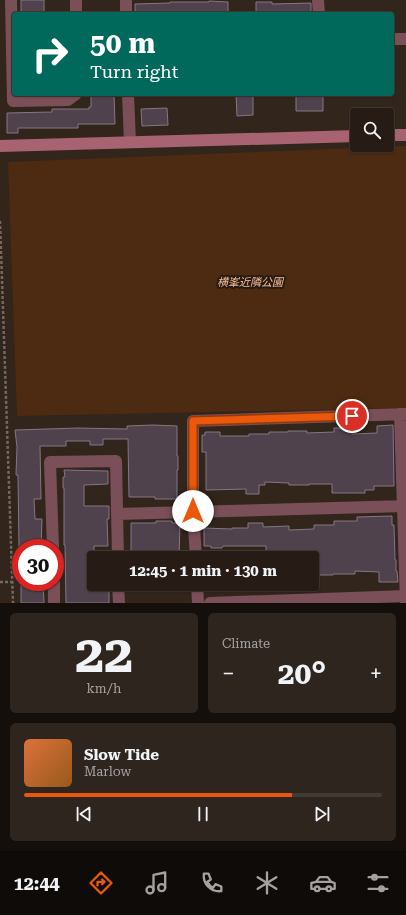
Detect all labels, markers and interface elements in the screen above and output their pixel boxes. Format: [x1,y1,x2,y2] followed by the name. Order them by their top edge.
[90,27,155,60] text: 50 m
[24,28,76,80] icon: right
[90,61,178,82] text: Turn right
[350,108,394,152] map controls
[350,108,394,152] button: search
[217,276,285,289] park label: 横峯近隣公園
[335,399,369,433] pin
[341,405,363,427] icon: arrive
[172,490,214,532] position arrow
[12,539,64,591] speed limit sign: 30
[129,562,277,580] text: 12:45 · 1 min · 130 m
[75,624,133,685] text: 22
[222,636,270,651] text: Climate
[278,656,326,691] text: 20°
[222,661,234,686] text: −
[370,661,382,686] text: +
[87,681,121,696] text: km/h
[84,746,159,764] text: Slow Tide
[84,764,131,779] text: Marlow
[73,803,95,825] icon: previous
[192,803,214,825] icon: pause
[311,803,333,825] icon: next
[87,869,115,897] icon: directions
[143,869,171,897] icon: music
[198,869,226,897] icon: phone
[253,869,281,897] icon: climate
[309,869,337,897] icon: car
[364,869,392,897] icon: filters
[14,873,60,894] text: 12:44

